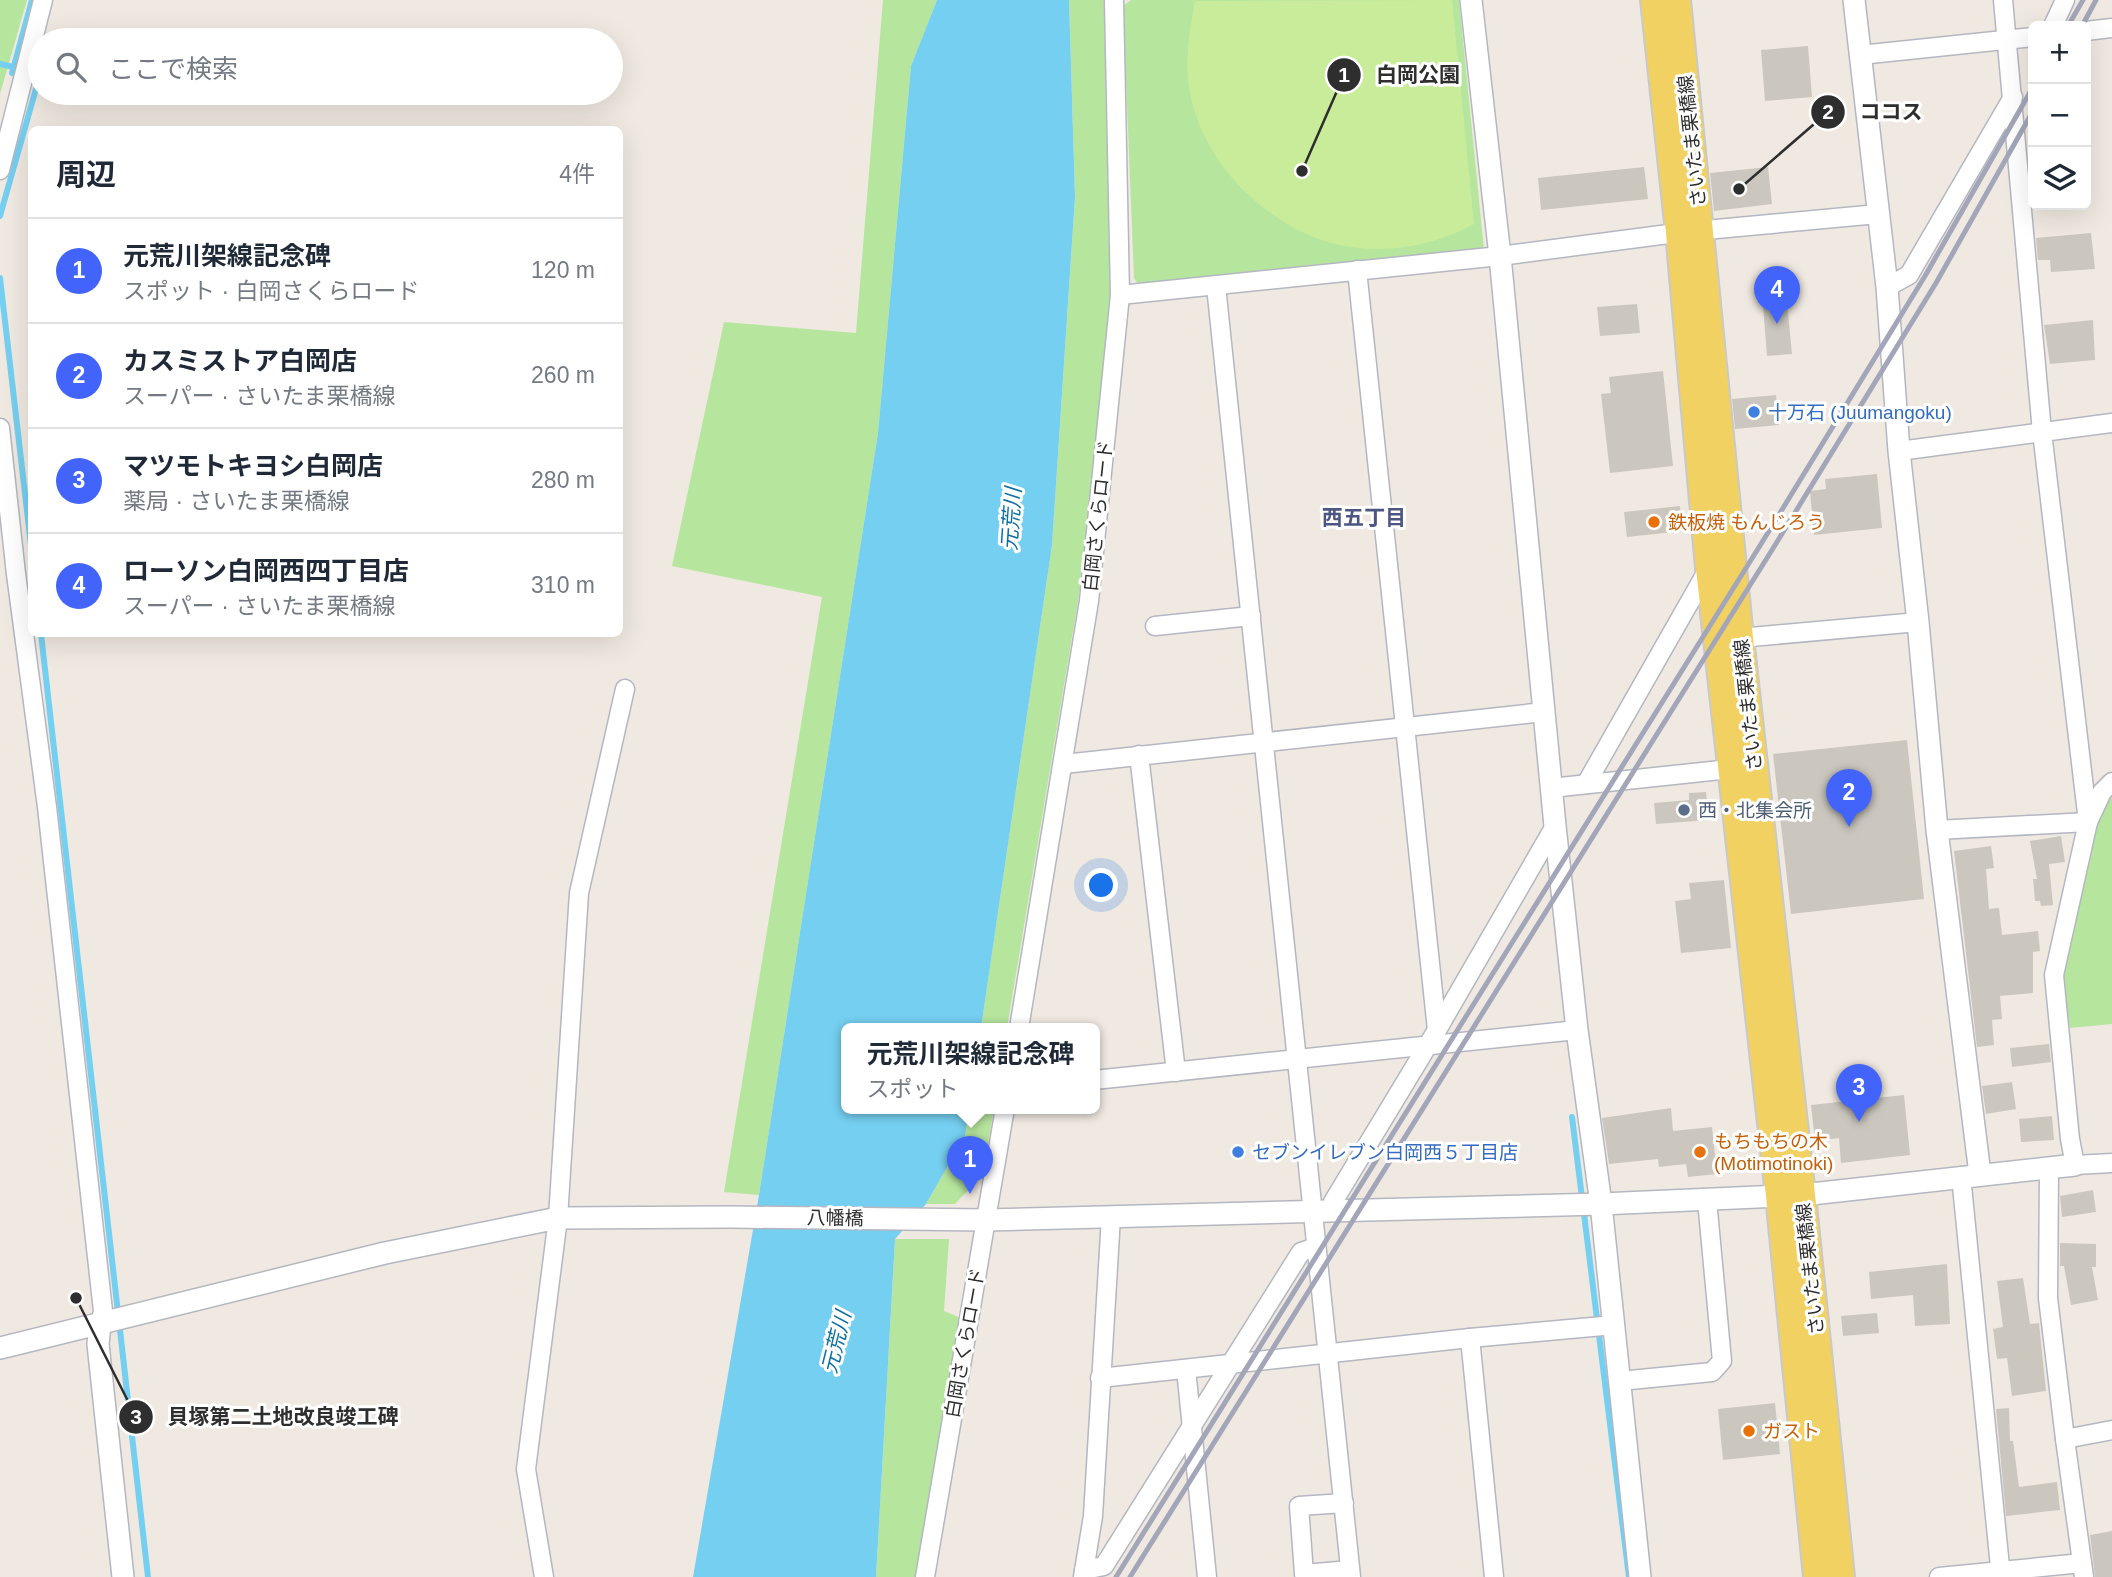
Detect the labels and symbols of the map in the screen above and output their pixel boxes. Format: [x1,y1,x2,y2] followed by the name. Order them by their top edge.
[1327,54,1474,96] callout: 白岡公園
[1338,63,1350,86] text: 1
[1376,63,1460,86] text: 白岡公園
[1675,74,1709,208] street label: さいたま栗橋線
[1811,91,1937,133] callout: ココス
[1822,100,1834,123] text: 2
[1860,100,1923,123] text: ココス
[1754,266,1800,324] pin: 4
[1768,402,1952,423] place label: 十万石 (Juumangoku)
[1746,404,1762,420] marker: 十万石 (Juumangoku)
[1080,439,1116,593] street label: 白岡さくらロード
[997,485,1025,551] water label: 元荒川
[1322,506,1406,529] district label: 西五丁目
[1668,512,1825,533] place label: 鉄板焼 もんじろう
[1646,514,1662,530] marker: 鉄板焼 もんじろう
[1731,638,1765,772] street label: さいたま栗橋線
[1826,769,1872,827] pin: 2
[1698,800,1812,821] place label: 西・北集会所
[1676,802,1692,818] marker: 西・北集会所
[1084,868,1118,902] your location
[1836,1064,1882,1122] pin: 3
[1714,1131,1833,1174] place label: もちもちの木 (Motimotinoki)
[947,1136,993,1194] pin: 1
[1252,1142,1518,1163] place label: セブンイレブン白岡西５丁目店
[1230,1144,1246,1160] marker: セブンイレブン白岡西５丁目店
[1692,1144,1708,1160] marker: もちもちの木 (Motimotinoki)
[1793,1202,1827,1336] street label: さいたま栗橋線
[806,1207,864,1229] street label: 八幡橋
[941,1266,989,1420] street label: 白岡さくらロード
[817,1307,855,1375] water label: 元荒川
[118,1396,412,1438] callout: 貝塚第二土地改良竣工碑
[130,1405,142,1428] text: 3
[168,1405,399,1428] text: 貝塚第二土地改良竣工碑
[1763,1421,1820,1442] place label: ガスト
[1741,1423,1757,1439] marker: ガスト

